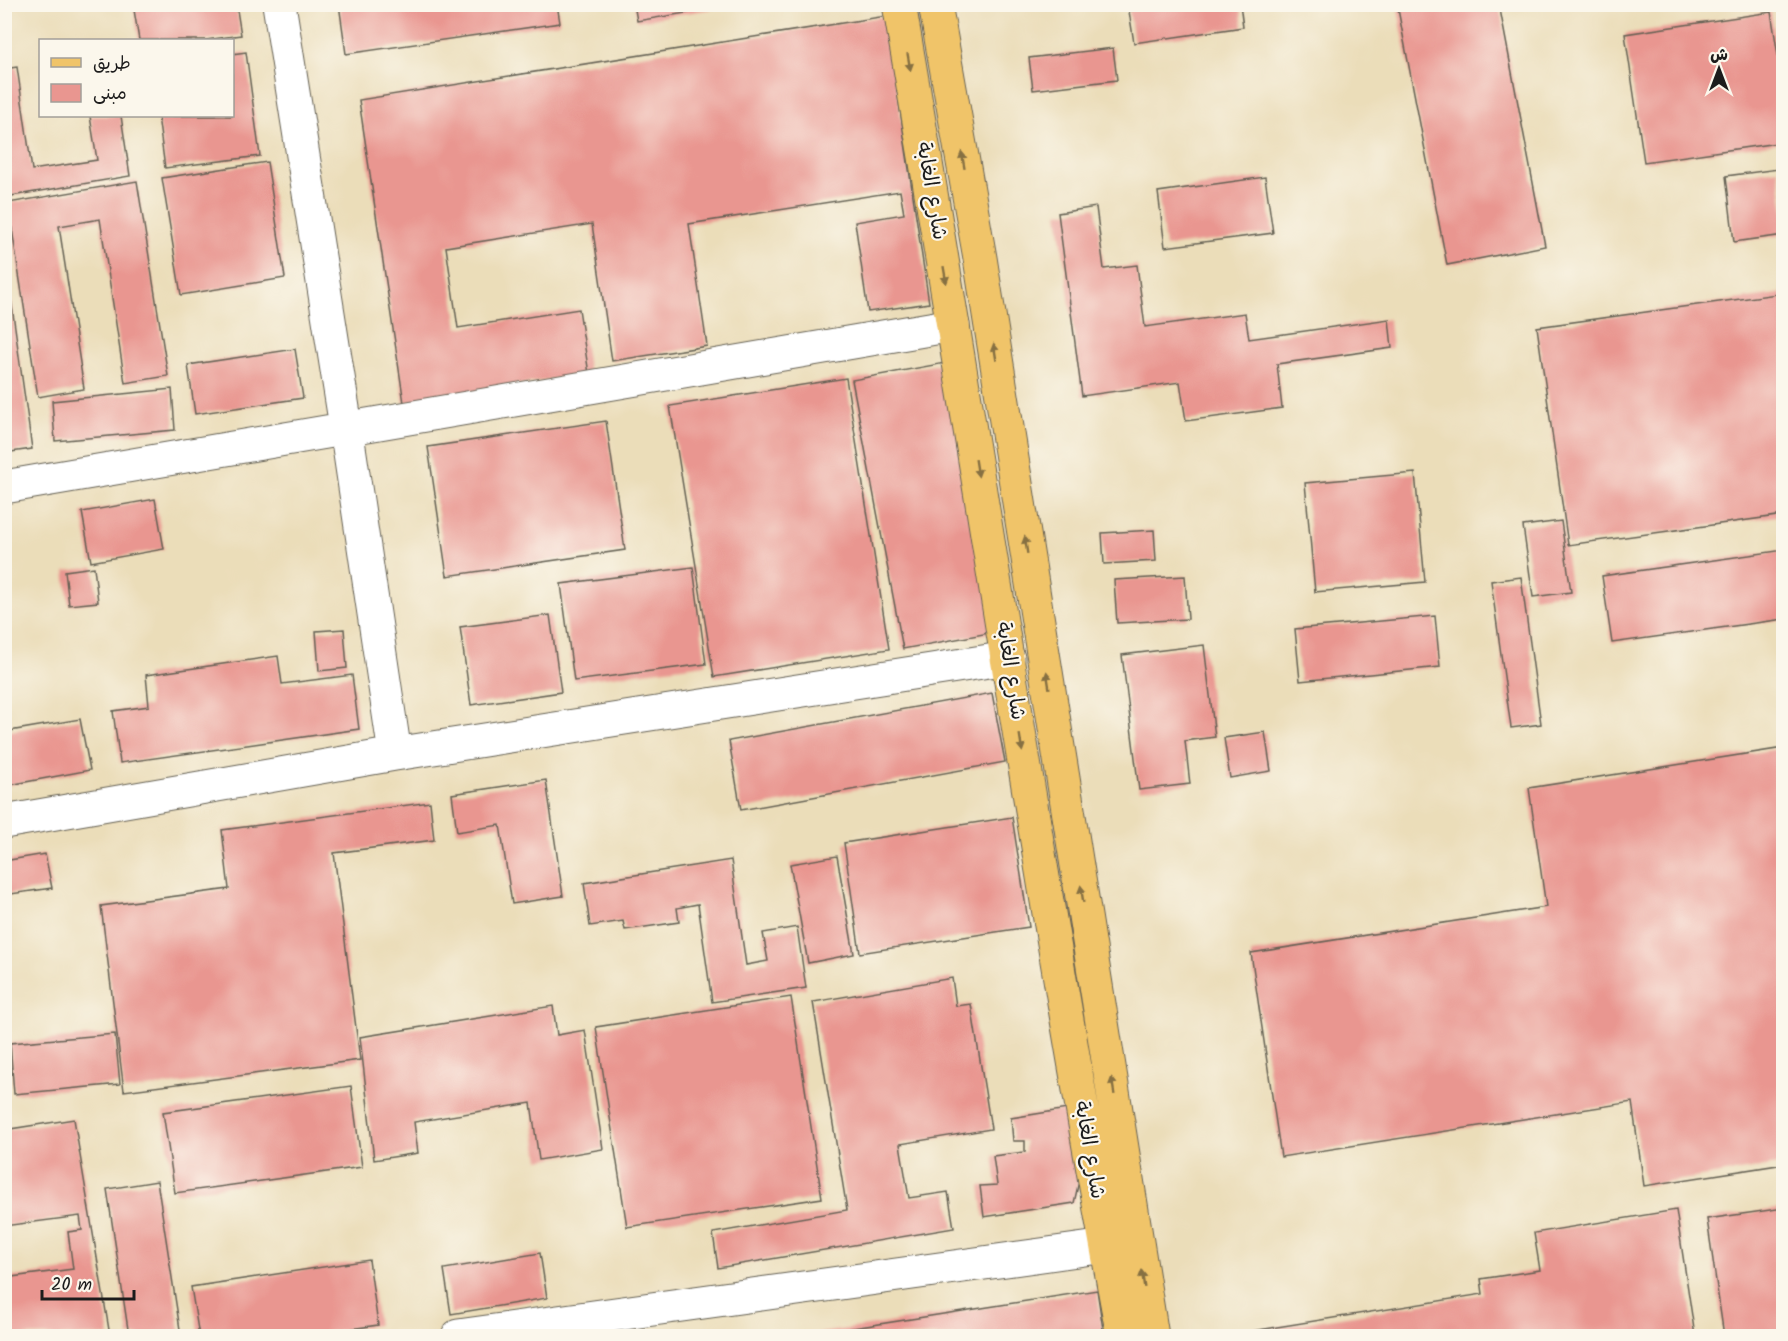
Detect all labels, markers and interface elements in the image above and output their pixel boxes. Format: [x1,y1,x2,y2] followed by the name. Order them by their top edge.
[39,39,234,117] legend
[1689,39,1749,99] north arrow
[1710,43,1728,68] text: ش
[93,50,131,79] text: طريق
[905,53,914,72] one-way arrow
[93,80,127,109] text: مبنى
[906,139,956,243] street label: شارع الغابة
[958,150,967,169] one-way arrow
[940,266,949,285] one-way arrow
[991,342,1000,361] one-way arrow
[972,458,981,477] one-way arrow
[1021,535,1030,554] one-way arrow
[986,620,1034,722] street label: شارع الغابة
[1043,671,1052,690] one-way arrow
[1017,734,1026,753] one-way arrow
[1077,884,1086,903] one-way arrow
[1108,1076,1117,1095] one-way arrow
[1064,1098,1114,1202] street label: شارع الغابة
[42,1263,134,1301] scale bar
[1138,1269,1147,1288] one-way arrow
[51,1271,92,1300] text: 20 m

